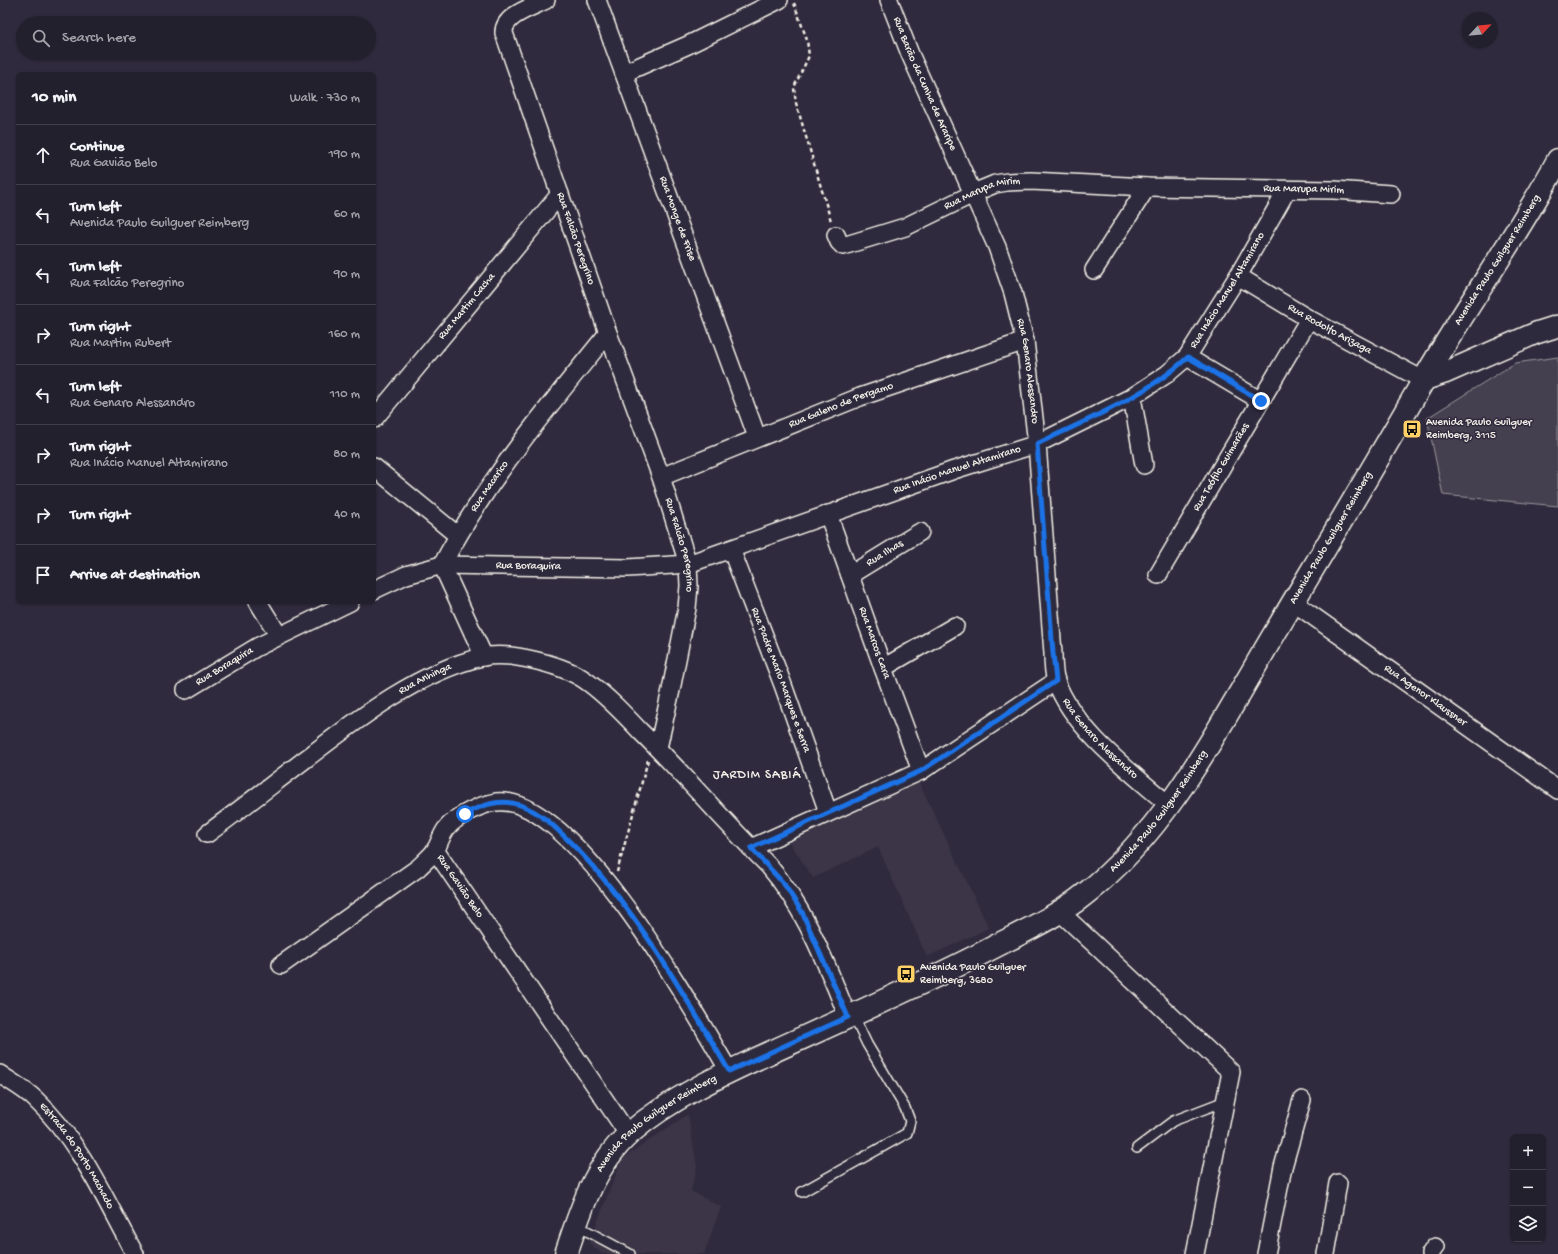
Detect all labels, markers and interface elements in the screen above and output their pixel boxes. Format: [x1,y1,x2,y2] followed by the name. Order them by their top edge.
[1462,12,1498,48] north arrow
[890,15,959,153] street label: Rua Barão da Cunha de Araripe
[16,16,376,60] search box
[30,27,52,49] icon: search
[62,29,136,47] text: Search here
[32,88,76,108] text: 10 min
[290,91,360,106] text: Walk · 730 m
[70,138,124,156] text: Continue
[32,144,54,166] icon: ahead
[329,147,360,162] text: 190 m
[70,156,157,171] text: Rua Gavião Belo
[656,175,698,263] street label: Rua Monge de Frise
[942,175,1021,213] street label: Rua Marupa Mirim
[1263,183,1345,197] street label: Rua Marupa Mirim
[554,191,597,287] street label: Rua Falcão Peregrino
[1452,193,1543,328] street label: Avenida Paulo Guilguer Reimberg
[70,198,121,216] text: Turn left
[32,204,54,226] icon: left
[334,207,360,222] text: 60 m
[70,216,249,231] text: Avenida Paulo Guilguer Reimberg
[1188,230,1268,351] street label: Rua Inácio Manuel Altamirano
[70,258,121,276] text: Turn left
[32,264,54,286] icon: left
[334,267,360,282] text: 90 m
[436,270,498,342] street label: Rua Martim Cacha
[70,276,184,291] text: Rua Falcão Peregrino
[1286,302,1374,358] street label: Rua Rodolfo Arizaga
[1014,317,1041,425] street label: Rua Genaro Alessandro
[70,318,130,336] text: Turn right
[32,324,54,346] icon: right
[328,327,360,342] text: 160 m
[70,336,171,351] text: Rua Martim Rubert
[70,378,121,396] text: Turn left
[787,380,895,431] street label: Rua Galeno de Pergamo
[32,384,54,406] icon: left
[330,387,360,402] text: 110 m
[1252,392,1270,410] route end
[70,396,195,411] text: Rua Genaro Alessandro
[1426,417,1533,442] place label: Avenida Paulo Guilguer Reimberg, 3115
[1401,418,1423,440] bus stop icon: Avenida Paulo Guilguer Reimberg, 3115
[1191,420,1253,513] street label: Rua Teófilo Guimarães
[70,438,130,456] text: Turn right
[892,443,1023,497] street label: Rua Inácio Manuel Altamirano
[32,444,54,466] icon: right
[333,447,360,462] text: 80 m
[70,456,228,471] text: Rua Inácio Manuel Altamirano
[468,459,512,514] street label: Rua Macarico
[1287,470,1375,606] street label: Avenida Paulo Guilguer Reimberg
[662,496,695,593] street label: Rua Falcão Peregrino
[32,504,54,526] icon: right
[70,506,130,524] text: Turn right
[334,507,360,522] text: 40 m
[864,537,906,569] street label: Rua Ilhas
[496,560,562,573] street label: Rua Boraquira
[32,564,54,586] icon: arrive
[70,566,200,584] text: Arrive at destination
[856,605,893,681] street label: Rua Marcos Cara
[748,606,813,755] street label: Rua Padre Mario Marques e Serra
[194,644,256,689] street label: Rua Boraquira
[397,661,454,697] street label: Rua Anhinga
[1382,662,1470,730] street label: Rua Agenor Klaussner
[1059,696,1140,782] street label: Rua Genaro Alessandro
[1108,748,1210,875] street label: Avenida Paulo Guilguer Reimberg
[713,767,801,783] district label: JARDIM SABIÁ
[456,805,474,823] route start
[434,852,486,921] street label: Rua Gavião Belo
[920,962,1027,987] place label: Avenida Paulo Guilguer Reimberg, 3680
[895,963,917,985] bus stop icon: Avenida Paulo Guilguer Reimberg, 3680
[594,1073,719,1175] street label: Avenida Paulo Guilguer Reimberg
[37,1100,116,1211] street label: Estrada do Porto Machado
[1510,1134,1546,1242] map controls
[1510,1134,1546,1170] button: +
[1510,1170,1546,1206] button: −
[1510,1206,1546,1242] button: layers

